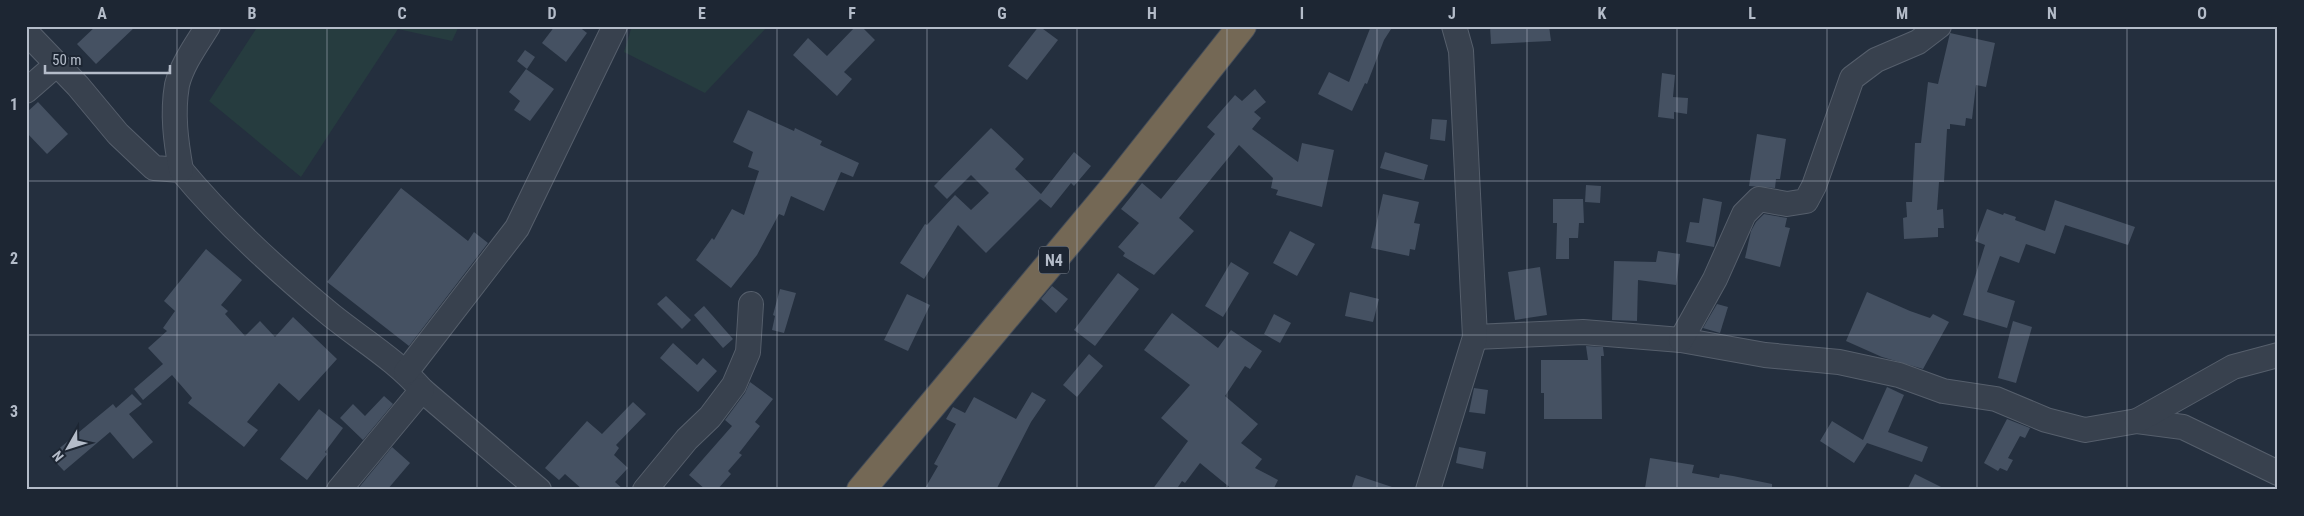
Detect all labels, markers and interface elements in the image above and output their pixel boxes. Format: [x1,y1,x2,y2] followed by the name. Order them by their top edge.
[97,4,107,23] text: A
[248,4,257,23] text: B
[397,4,407,23] text: C
[547,4,557,23] text: D
[698,4,706,23] text: E
[848,4,856,23] text: F
[997,4,1007,23] text: G
[1147,4,1157,23] text: H
[1300,4,1304,23] text: I
[1448,4,1456,23] text: J
[1598,4,1607,23] text: K
[1748,4,1756,23] text: L
[1896,4,1908,23] text: M
[2047,4,2057,23] text: N
[2197,4,2207,23] text: O
[45,42,170,74] scale bar
[52,51,82,69] text: 50 m
[10,95,18,114] text: 1
[1039,246,1069,274] road number: N4
[10,249,18,268] text: 2
[10,402,18,421] text: 3
[42,424,92,474] north arrow
[49,448,67,465] text: N

